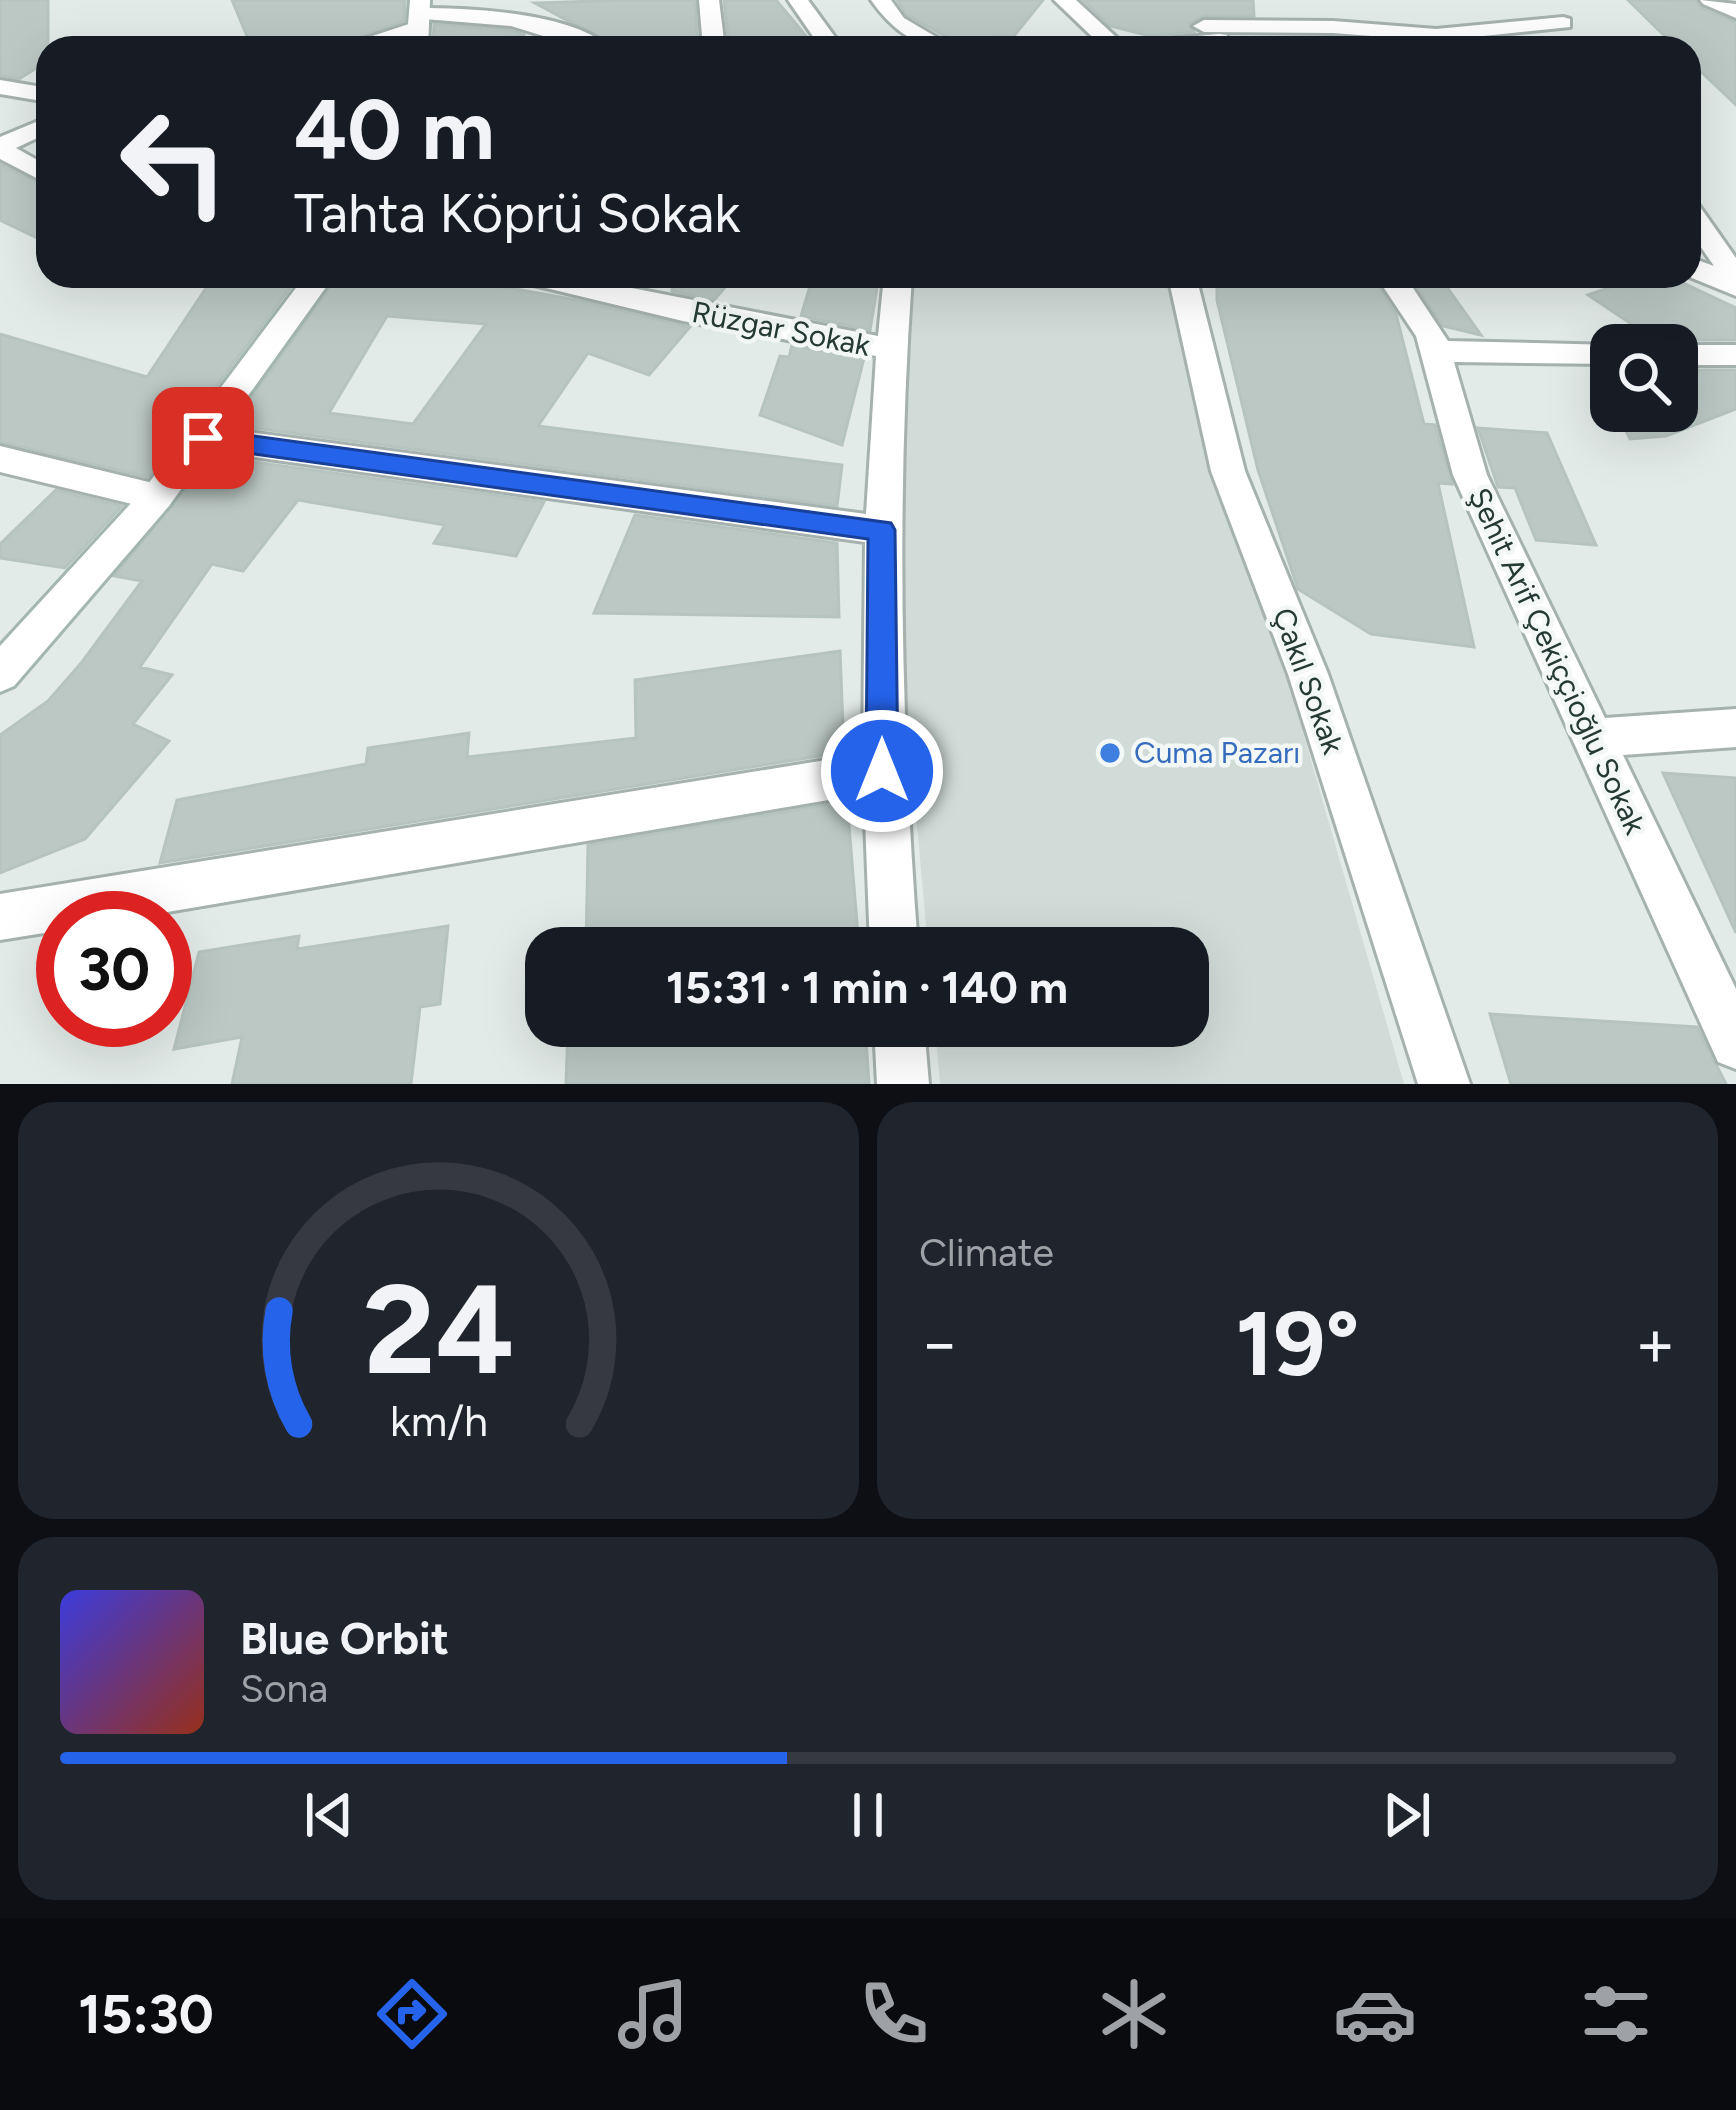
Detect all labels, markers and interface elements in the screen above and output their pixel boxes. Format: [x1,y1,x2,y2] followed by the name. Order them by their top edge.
[294,79,495,180] text: 40 m
[96,84,252,240] icon: left
[294,181,741,246] text: Tahta Köprü Sokak
[689,293,874,364] street label: Rüzgar Sokak
[1590,324,1698,432] map controls
[1590,324,1698,432] button: search
[152,387,254,489] pin
[170,405,236,471] icon: arrive
[1461,482,1654,840] street label: Şehit Arif Çekiççioğlu Sokak
[1265,603,1352,759] street label: Çakıl Sokak
[819,708,945,834] position arrow
[1134,734,1300,771] place label: Cuma Pazarı
[1097,740,1123,766] marker: Cuma Pazarı
[36,891,192,1047] speed limit sign: 30
[666,960,1068,1014] text: 15:31 · 1 min · 140 m
[919,1229,1054,1276] text: Climate
[363,1254,514,1404] text: 24
[1235,1289,1360,1398] text: 19°
[919,1303,960,1383] text: −
[1635,1303,1676,1383] text: +
[390,1394,487,1446] text: km/h
[240,1611,449,1665] text: Blue Orbit
[240,1665,328,1712] text: Sona
[296,1782,362,1848] icon: previous
[835,1782,901,1848] icon: pause
[1374,1782,1440,1848] icon: next
[370,1972,454,2056] icon: directions
[611,1972,695,2056] icon: music
[852,1972,936,2056] icon: phone
[1092,1972,1176,2056] icon: climate
[1333,1972,1417,2056] icon: car
[1574,1972,1658,2056] icon: filters
[78,1982,214,2047] text: 15:30

